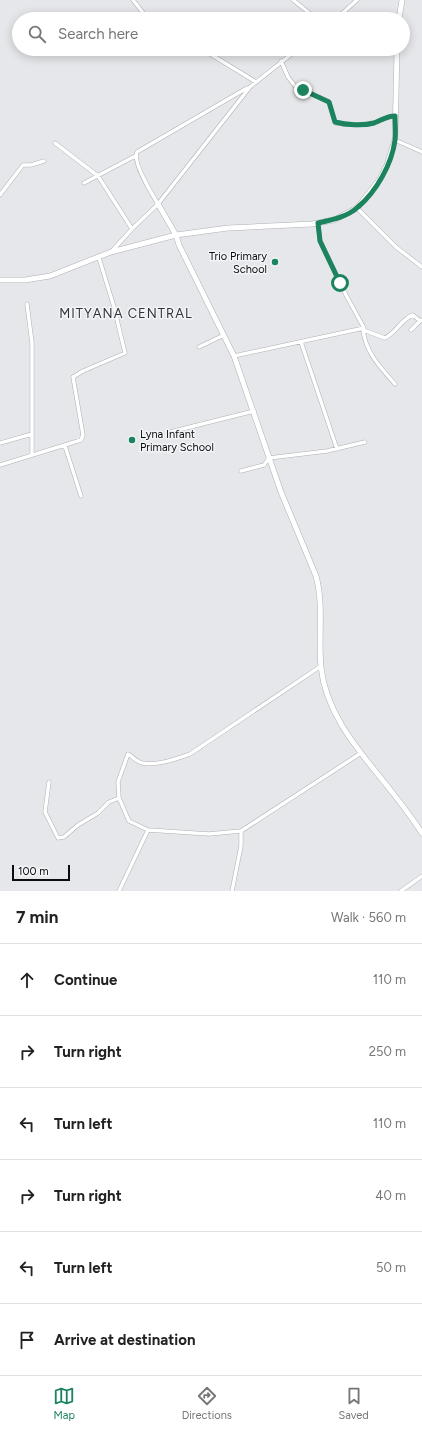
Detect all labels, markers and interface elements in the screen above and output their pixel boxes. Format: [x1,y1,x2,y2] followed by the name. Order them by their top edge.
[12,12,410,56] search box
[26,23,48,45] icon: search
[58,25,138,43] text: Search here
[294,81,312,99] route end
[209,250,267,276] place label: Trio Primary School
[270,257,280,267] marker: Trio Primary School
[331,274,349,292] route start
[59,306,193,321] district label: MITYANA CENTRAL
[140,428,214,454] place label: Lyna Infant Primary School
[127,435,137,445] marker: Lyna Infant Primary School
[12,863,70,882] scale bar
[18,865,49,878] text: 100 m
[16,907,58,927] text: 7 min
[331,910,406,925] text: Walk · 560 m
[16,969,38,991] icon: ahead
[54,971,117,989] text: Continue
[373,972,406,987] text: 110 m
[16,1041,38,1063] icon: right
[54,1043,122,1061] text: Turn right
[369,1044,406,1059] text: 250 m
[16,1113,38,1135] icon: left
[54,1115,112,1133] text: Turn left
[373,1116,406,1131] text: 110 m
[16,1185,38,1207] icon: right
[54,1187,122,1205] text: Turn right
[375,1188,406,1203] text: 40 m
[16,1257,38,1279] icon: left
[54,1259,112,1277] text: Turn left
[376,1260,406,1275] text: 50 m
[16,1329,38,1351] icon: arrive
[54,1331,195,1349] text: Arrive at destination
[53,1385,75,1422] tab: Map
[182,1385,232,1422] tab: Directions
[338,1385,369,1422] tab: Saved

